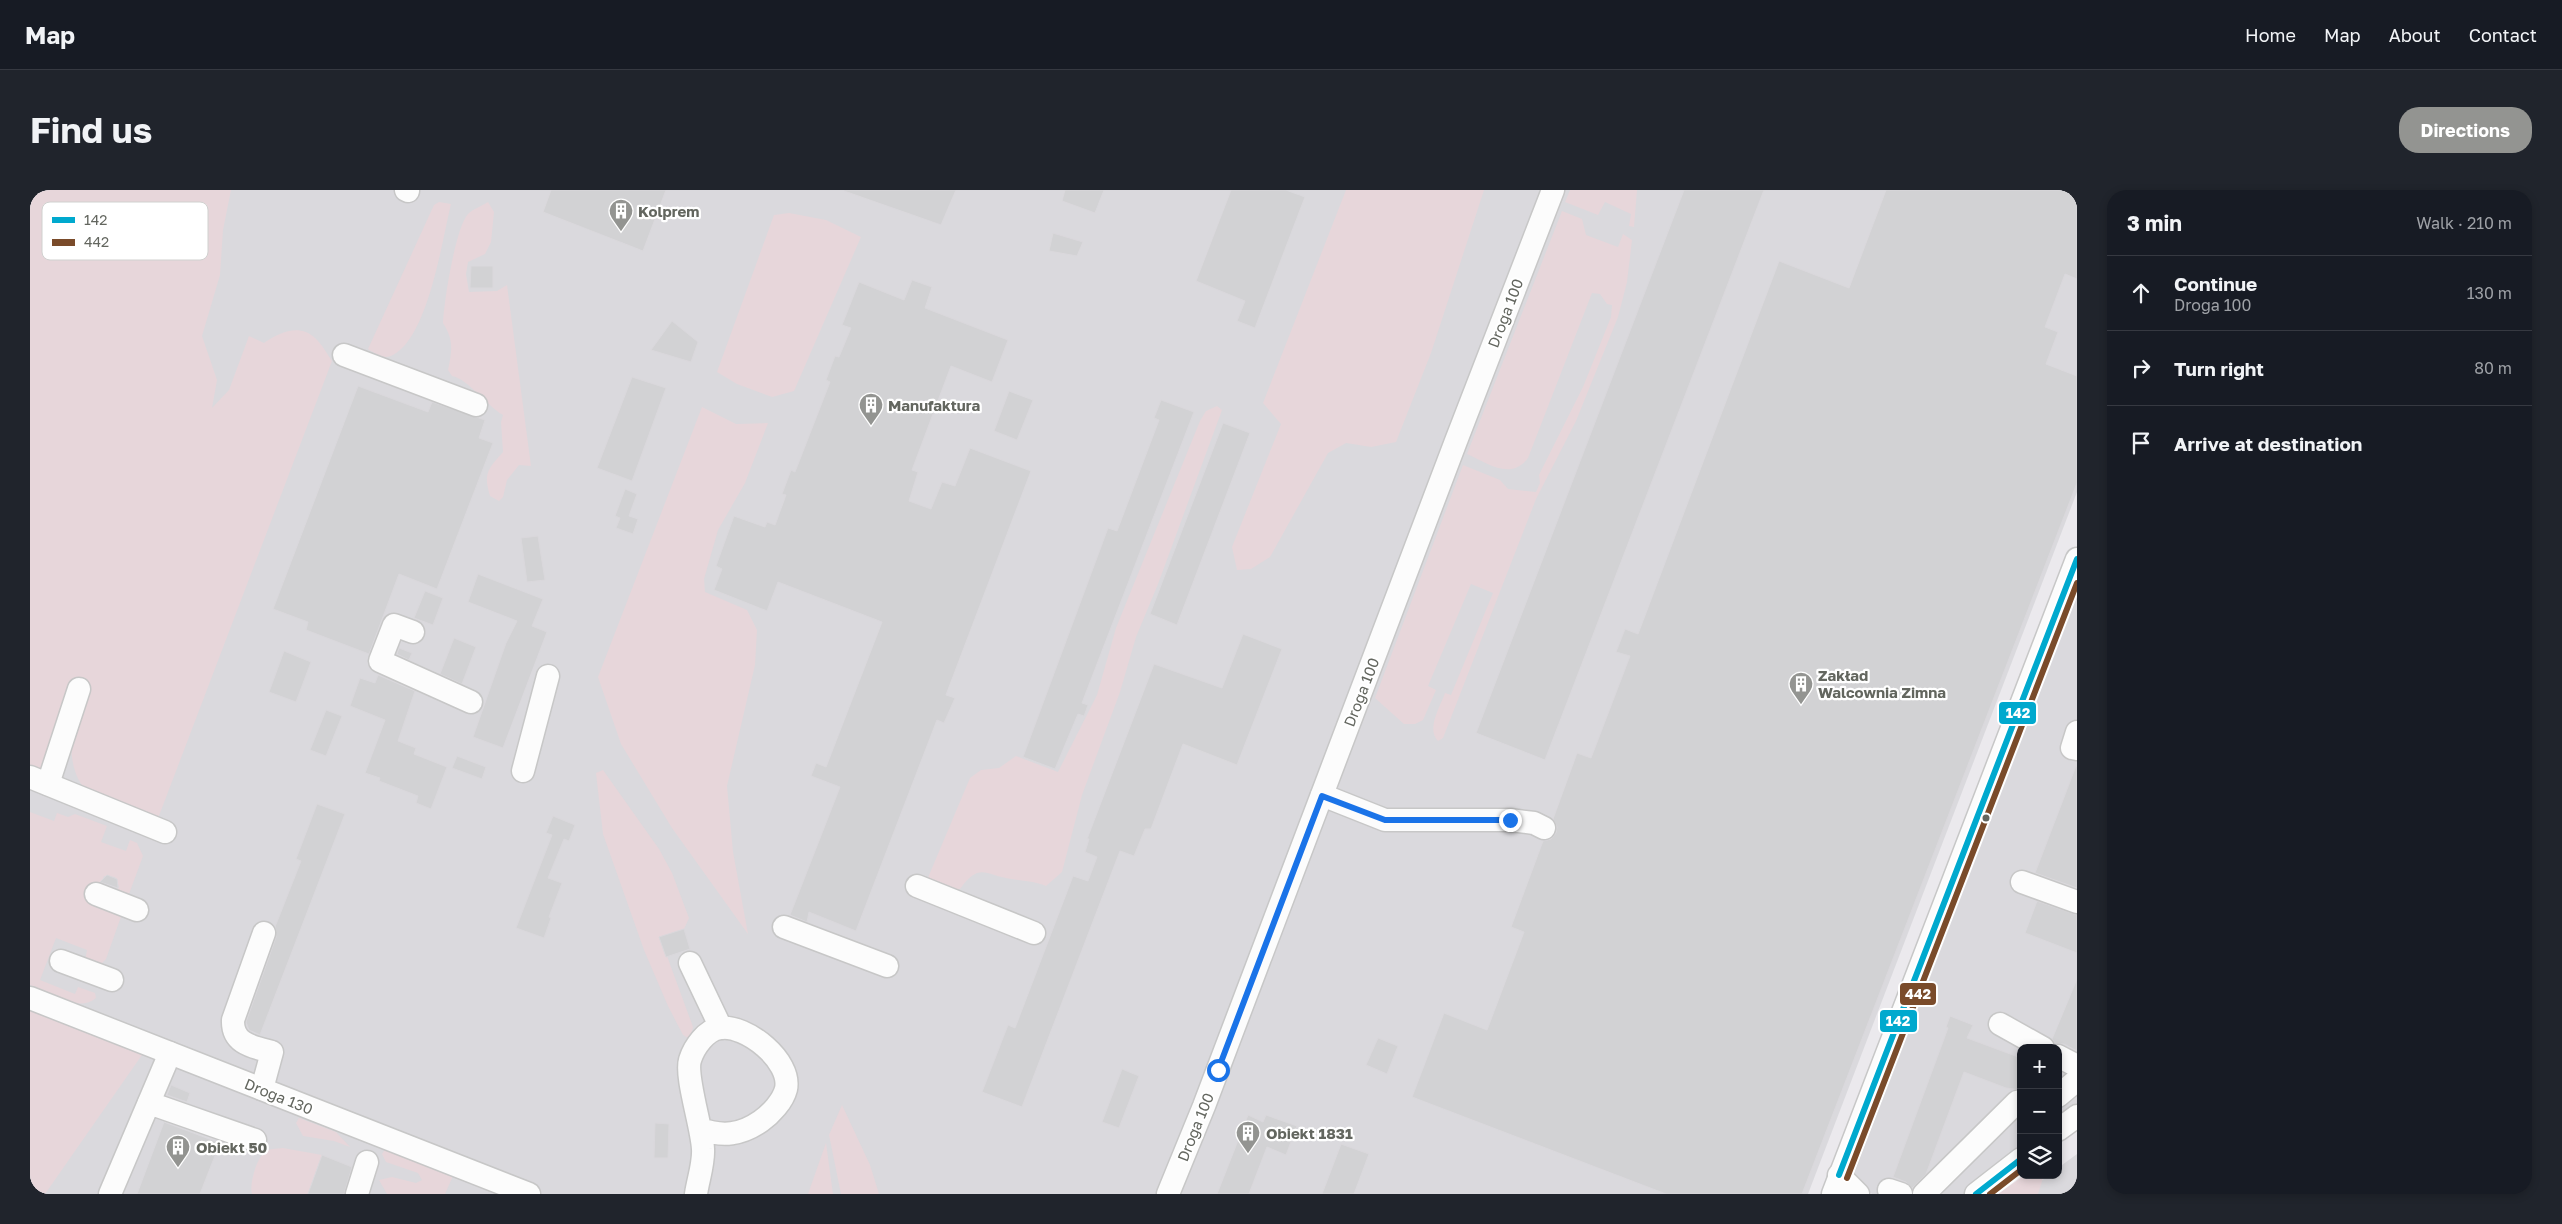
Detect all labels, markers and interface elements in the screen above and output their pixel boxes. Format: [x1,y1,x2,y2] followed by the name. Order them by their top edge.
[25,20,75,49] text: Map
[2245,24,2296,46] text: Home
[2324,24,2361,46] text: Map
[2389,24,2441,46] text: About
[2469,24,2537,46] text: Contact
[2399,107,2532,153] button: Directions
[30,109,152,151] text: Find us
[608,198,634,232] building icon: Kolprem
[42,202,208,260] legend
[638,202,699,220] place label: Kolprem
[2127,210,2182,236] text: 3 min
[84,211,107,228] text: 142
[2416,213,2512,233] text: Walk · 210 m
[84,233,109,250] text: 442
[2174,272,2257,295] text: Continue
[1484,276,1526,350] street label: Droga 100
[2127,279,2155,307] icon: ahead
[2467,283,2512,303] text: 130 m
[2174,295,2251,315] text: Droga 100
[2127,354,2155,382] icon: right
[2174,357,2264,380] text: Turn right
[2474,358,2512,378] text: 80 m
[858,392,884,426] building icon: Manufaktura
[888,396,980,414] place label: Manufaktura
[2127,429,2155,457] icon: arrive
[2174,432,2362,455] text: Arrive at destination
[1340,655,1382,729] street label: Droga 100
[1818,666,1946,701] place label: Zakład Walcownia Zimna
[1788,671,1814,705] building icon: Zakład Walcownia Zimna
[1998,701,2037,725] line badge: 142
[2006,704,2031,721] text: 142
[1499,809,1522,832] route end
[1981,813,1991,823] unlabelled marker
[1899,982,1937,1006] line badge: 442
[1905,985,1931,1002] text: 442
[1879,1009,1918,1033] line badge: 142
[1886,1012,1911,1029] text: 142
[2017,1044,2062,1179] map controls
[2017,1044,2062,1089] button: +
[1207,1059,1230,1082] route start
[242,1074,316,1118] street label: Droga 130
[2017,1089,2062,1134] button: −
[1173,1090,1217,1164] street label: Droga 100
[1235,1120,1261,1154] building icon: Obiekt 1831
[1266,1124,1353,1142] place label: Obiekt 1831
[165,1134,191,1168] building icon: Obiekt 50
[2017,1134,2062,1179] button: layers
[196,1138,268,1156] place label: Obiekt 50

